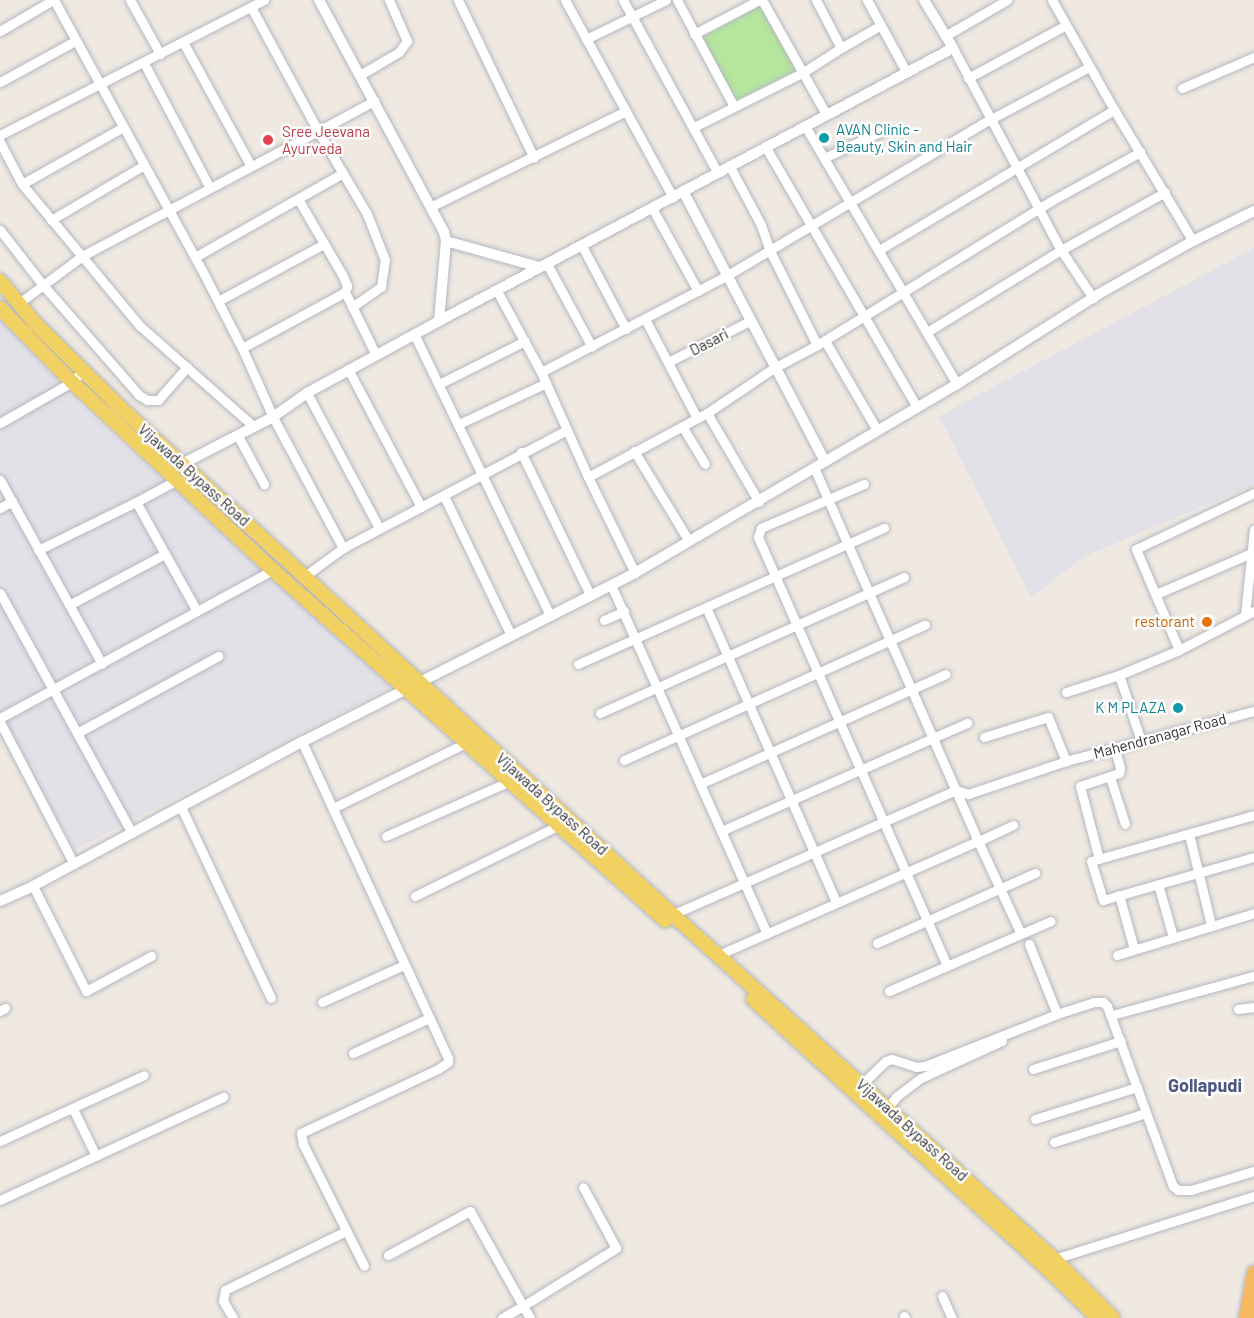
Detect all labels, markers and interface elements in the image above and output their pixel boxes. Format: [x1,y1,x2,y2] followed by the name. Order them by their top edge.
[836,120,972,155] place label: AVAN Clinic - Beauty, Skin and Hair
[282,122,370,157] place label: Sree Jeevana Ayurveda
[259,131,277,149] marker: Sree Jeevana Ayurveda
[817,131,831,145] marker: AVAN Clinic - Beauty, Skin and Hair
[687,325,731,359] street label: Dasari
[135,420,253,530] street label: Vijawada Bypass Road
[1135,613,1195,631] place label: restorant
[1200,615,1214,629] marker: restorant
[1095,699,1166,717] place label: K M PLAZA
[1171,701,1185,715] marker: K M PLAZA
[1092,710,1228,762] street label: Mahendranagar Road
[493,749,611,859] street label: Vijawada Bypass Road
[1168,1074,1242,1096] district label: Gollapudi
[853,1075,971,1185] street label: Vijawada Bypass Road

